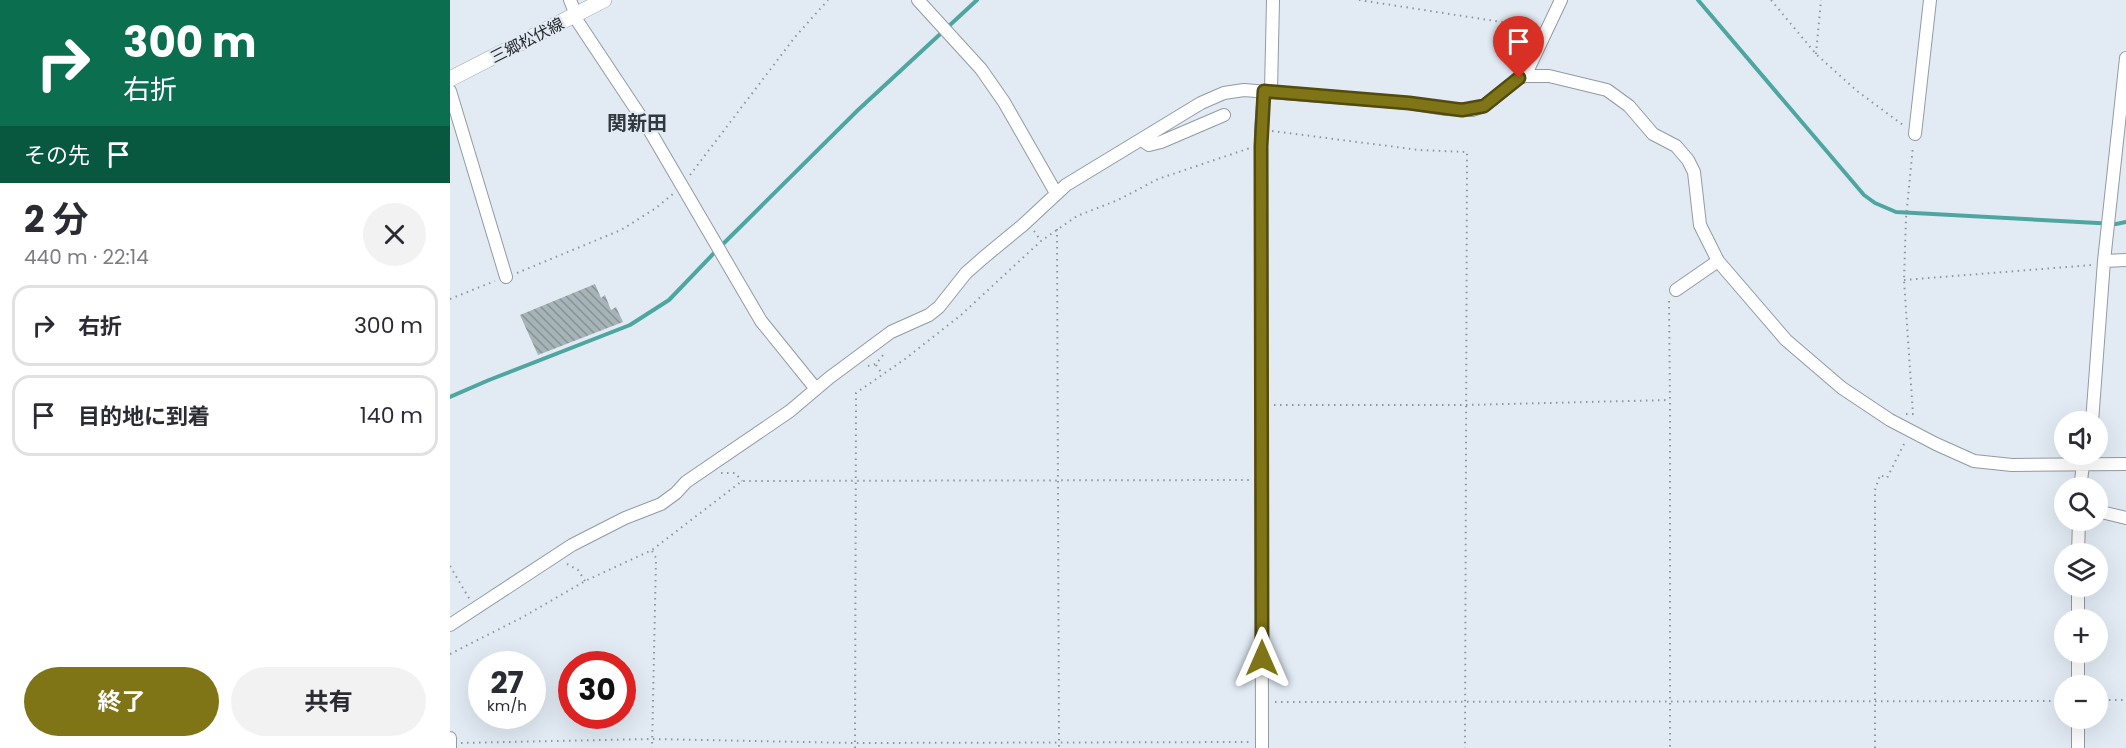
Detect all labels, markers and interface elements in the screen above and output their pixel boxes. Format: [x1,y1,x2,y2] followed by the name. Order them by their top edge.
[486,12,568,69] street label: 三郷松伏線
[123,13,257,72] text: 300 m
[1493,16,1544,78] pin
[24,24,102,102] icon: right
[1502,25,1535,58] icon: arrive
[123,71,177,108] text: 右折
[607,109,667,137] district label: 関新田
[102,138,135,171] icon: arrive
[24,140,90,171] text: その先
[24,194,88,245] text: 2 分
[363,203,426,266] button: close
[24,243,149,271] text: 440 m · 22:14
[27,309,60,342] icon: right
[354,310,423,341] text: 300 m
[78,311,122,342] text: 右折
[27,399,60,432] icon: arrive
[360,400,423,431] text: 140 m
[78,401,210,432] text: 目的地に到着
[2054,411,2108,729] map controls
[2054,411,2108,465] button: sound
[2054,477,2108,531] button: search
[2054,543,2108,597] button: layers
[2054,609,2108,663] button: +
[1230,626,1294,690] position arrow
[558,651,636,729] speed limit sign: 30
[490,661,524,704] text: 27
[24,667,219,736] button: 終了
[231,667,426,736] button: 共有
[2054,675,2108,729] button: −
[487,695,527,716] text: km/h

